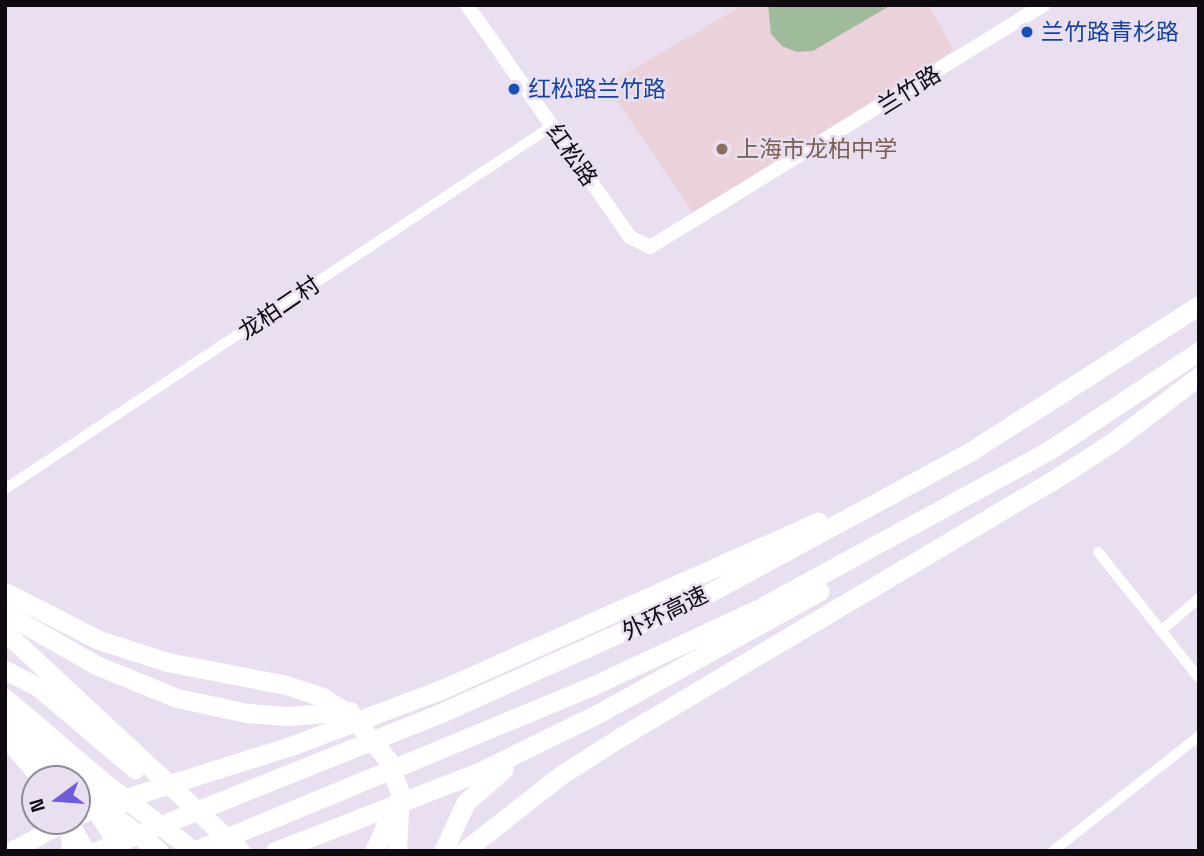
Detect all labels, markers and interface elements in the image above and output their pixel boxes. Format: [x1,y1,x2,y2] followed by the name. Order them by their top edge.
[1041,18,1179,46] place label: 兰竹路青杉路
[1019,24,1035,40] marker: 兰竹路青杉路
[872,60,946,120] street label: 兰竹路
[528,75,666,103] place label: 红松路兰竹路
[506,81,522,97] marker: 红松路兰竹路
[541,119,603,191] street label: 红松路
[736,135,897,163] place label: 上海市龙柏中学
[714,141,730,157] marker: 上海市龙柏中学
[233,271,325,345] street label: 龙柏二村
[618,580,712,646] street label: 外环高速
[21,765,91,835] north arrow
[23,796,51,815] text: N

